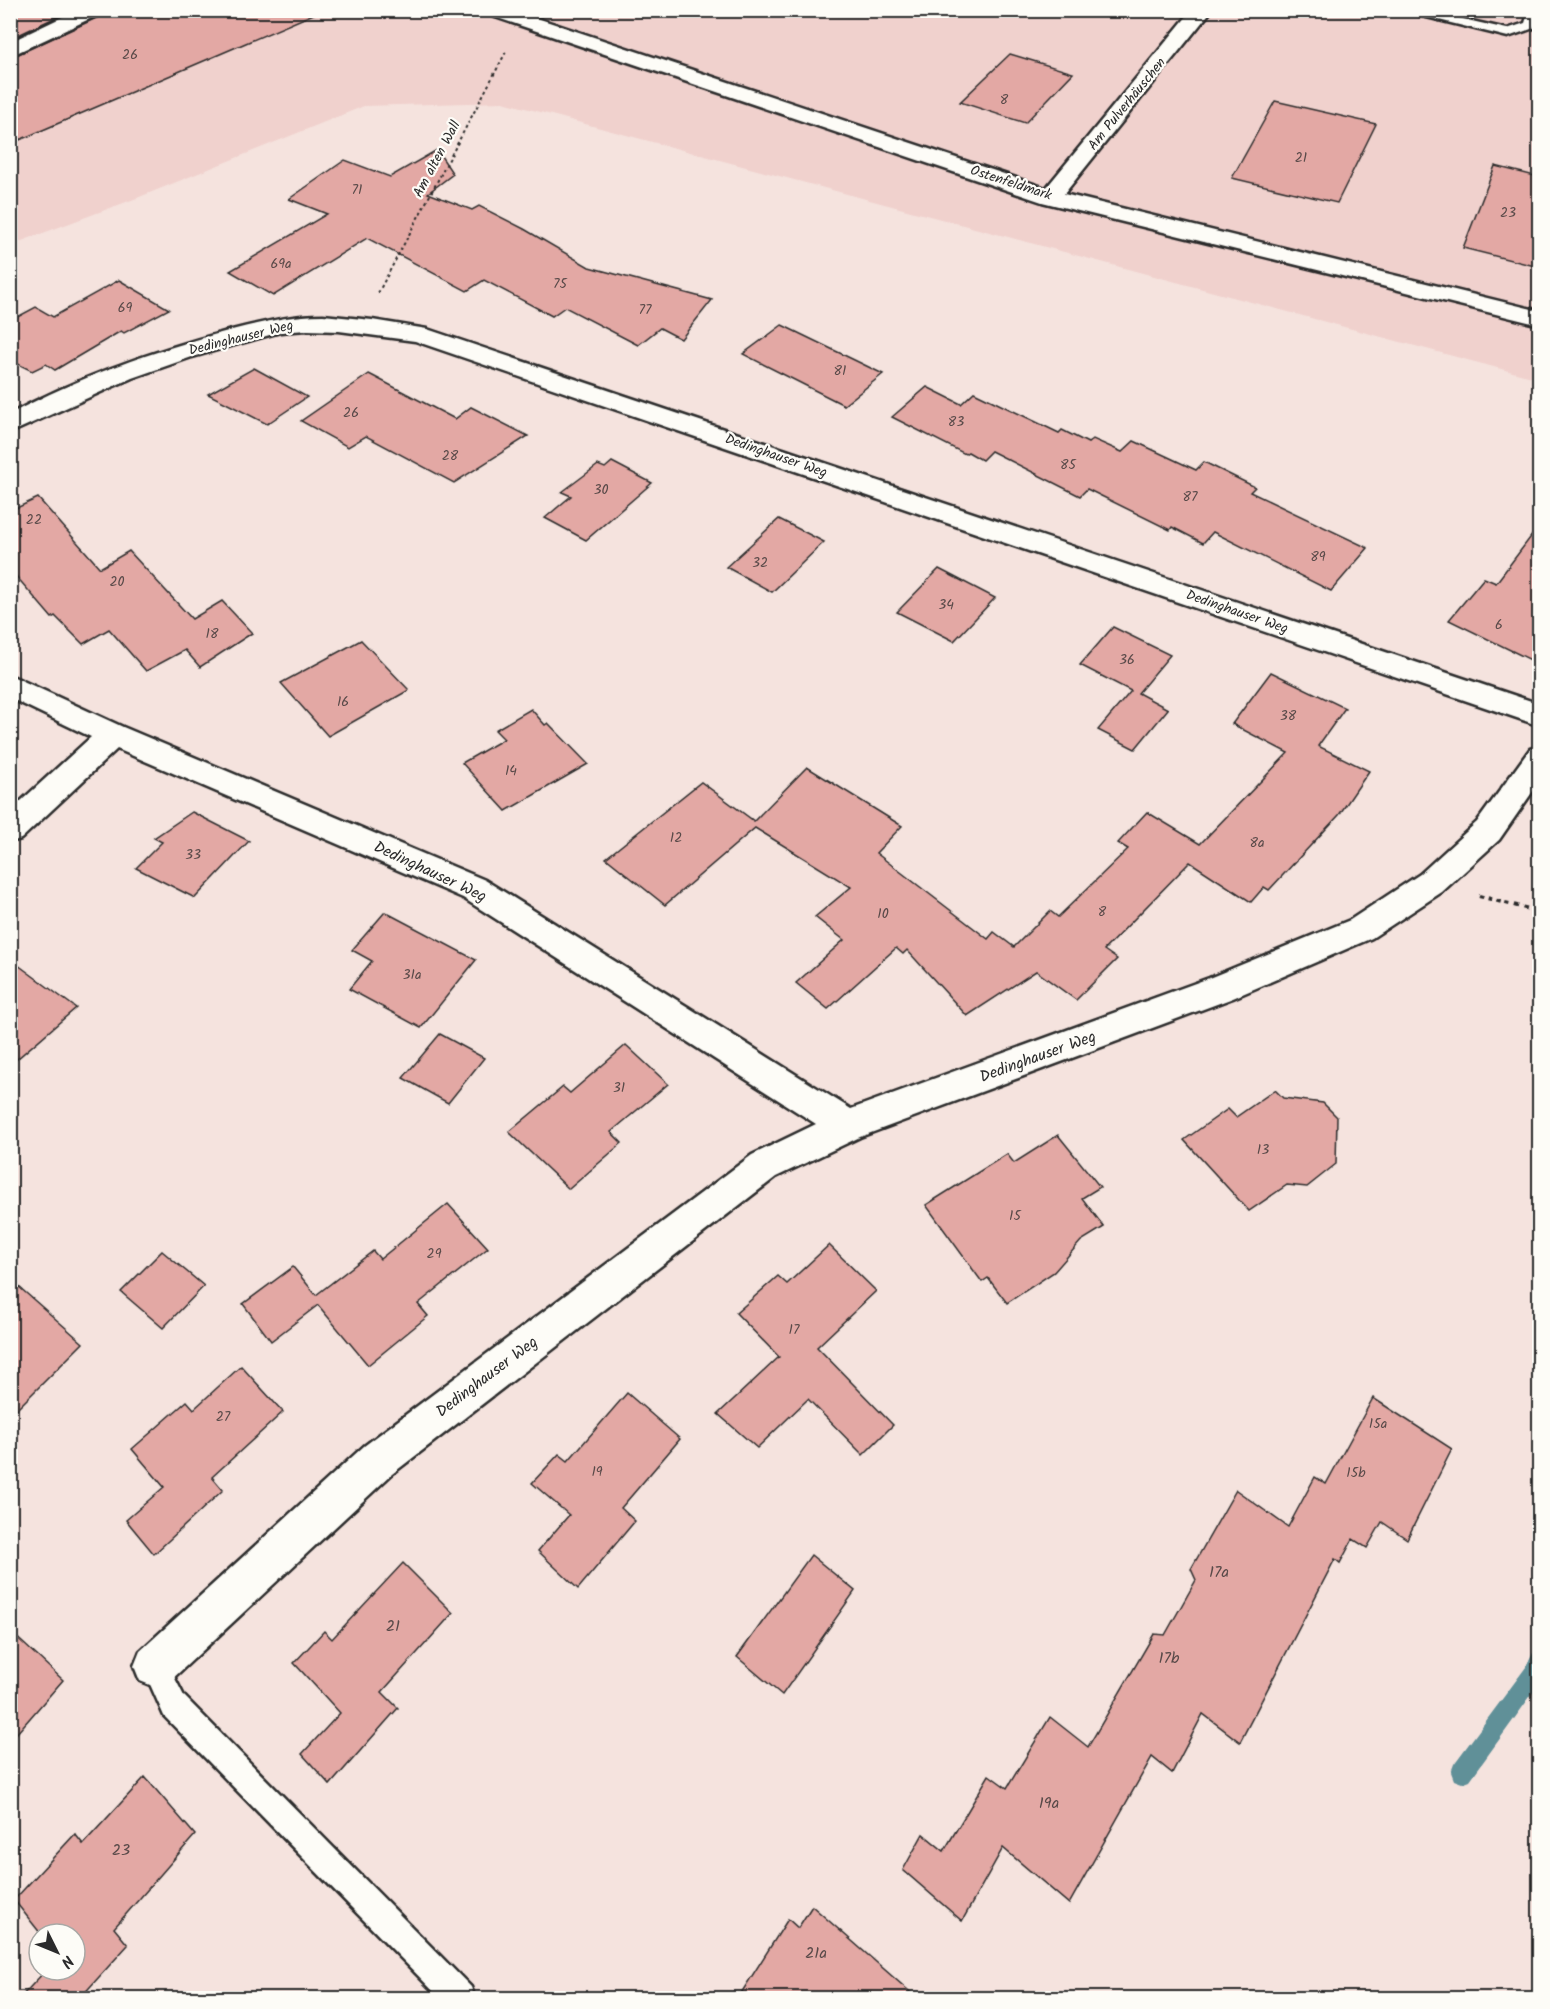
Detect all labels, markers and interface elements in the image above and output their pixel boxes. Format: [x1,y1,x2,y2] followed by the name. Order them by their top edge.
[122,44,138,66] house number: 26
[1083,53,1171,155] street label: Am Pulverhäuschen
[1000,89,1009,111] house number: 8
[407,116,467,201] street label: Am alten Wall
[1295,147,1307,169] house number: 21
[967,159,1055,207] street label: Ostenfeldmark
[352,179,362,201] house number: 71
[1500,202,1516,224] house number: 23
[270,253,292,275] house number: 69a
[553,273,568,295] house number: 75
[118,297,132,319] house number: 69
[639,299,652,321] house number: 77
[186,314,296,362] street label: Dedinghauser Weg
[834,360,846,382] house number: 81
[343,402,359,424] house number: 26
[948,411,964,433] house number: 83
[722,428,830,484] street label: Dedinghauser Weg
[442,445,459,467] house number: 28
[1060,454,1077,476] house number: 85
[594,479,609,501] house number: 30
[1183,486,1198,508] house number: 87
[26,509,42,531] house number: 22
[1310,546,1326,568] house number: 89
[752,552,768,574] house number: 32
[109,571,125,593] house number: 20
[1183,584,1291,640] street label: Dedinghauser Weg
[938,594,954,616] house number: 34
[1495,614,1503,636] house number: 6
[206,623,219,645] house number: 18
[1119,649,1135,671] house number: 36
[337,691,349,713] house number: 16
[1280,705,1297,727] house number: 38
[505,760,517,782] house number: 14
[670,827,682,849] house number: 12
[1250,832,1265,854] house number: 8a
[369,835,491,909] street label: Dedinghauser Weg
[185,844,201,866] house number: 33
[1098,901,1107,923] house number: 8
[877,903,889,925] house number: 10
[403,964,421,986] house number: 31a
[976,1024,1100,1090] street label: Dedinghauser Weg
[613,1077,625,1099] house number: 31
[1257,1139,1269,1161] house number: 13
[1009,1205,1022,1227] house number: 15
[427,1243,442,1265] house number: 29
[789,1319,800,1341] house number: 17
[431,1330,543,1424] street label: Dedinghauser Weg
[216,1406,231,1428] house number: 27
[1369,1413,1387,1435] house number: 15a
[591,1461,603,1483] house number: 19
[1346,1462,1366,1484] house number: 15b
[1209,1560,1229,1585] house number: 17a
[386,1614,400,1639] house number: 21
[1159,1646,1180,1671] house number: 17b
[1039,1791,1059,1816] house number: 19a
[112,1838,130,1863] house number: 23
[27,1922,87,1982] north arrow
[805,1941,827,1966] house number: 21a
[54,1949,79,1973] text: N

